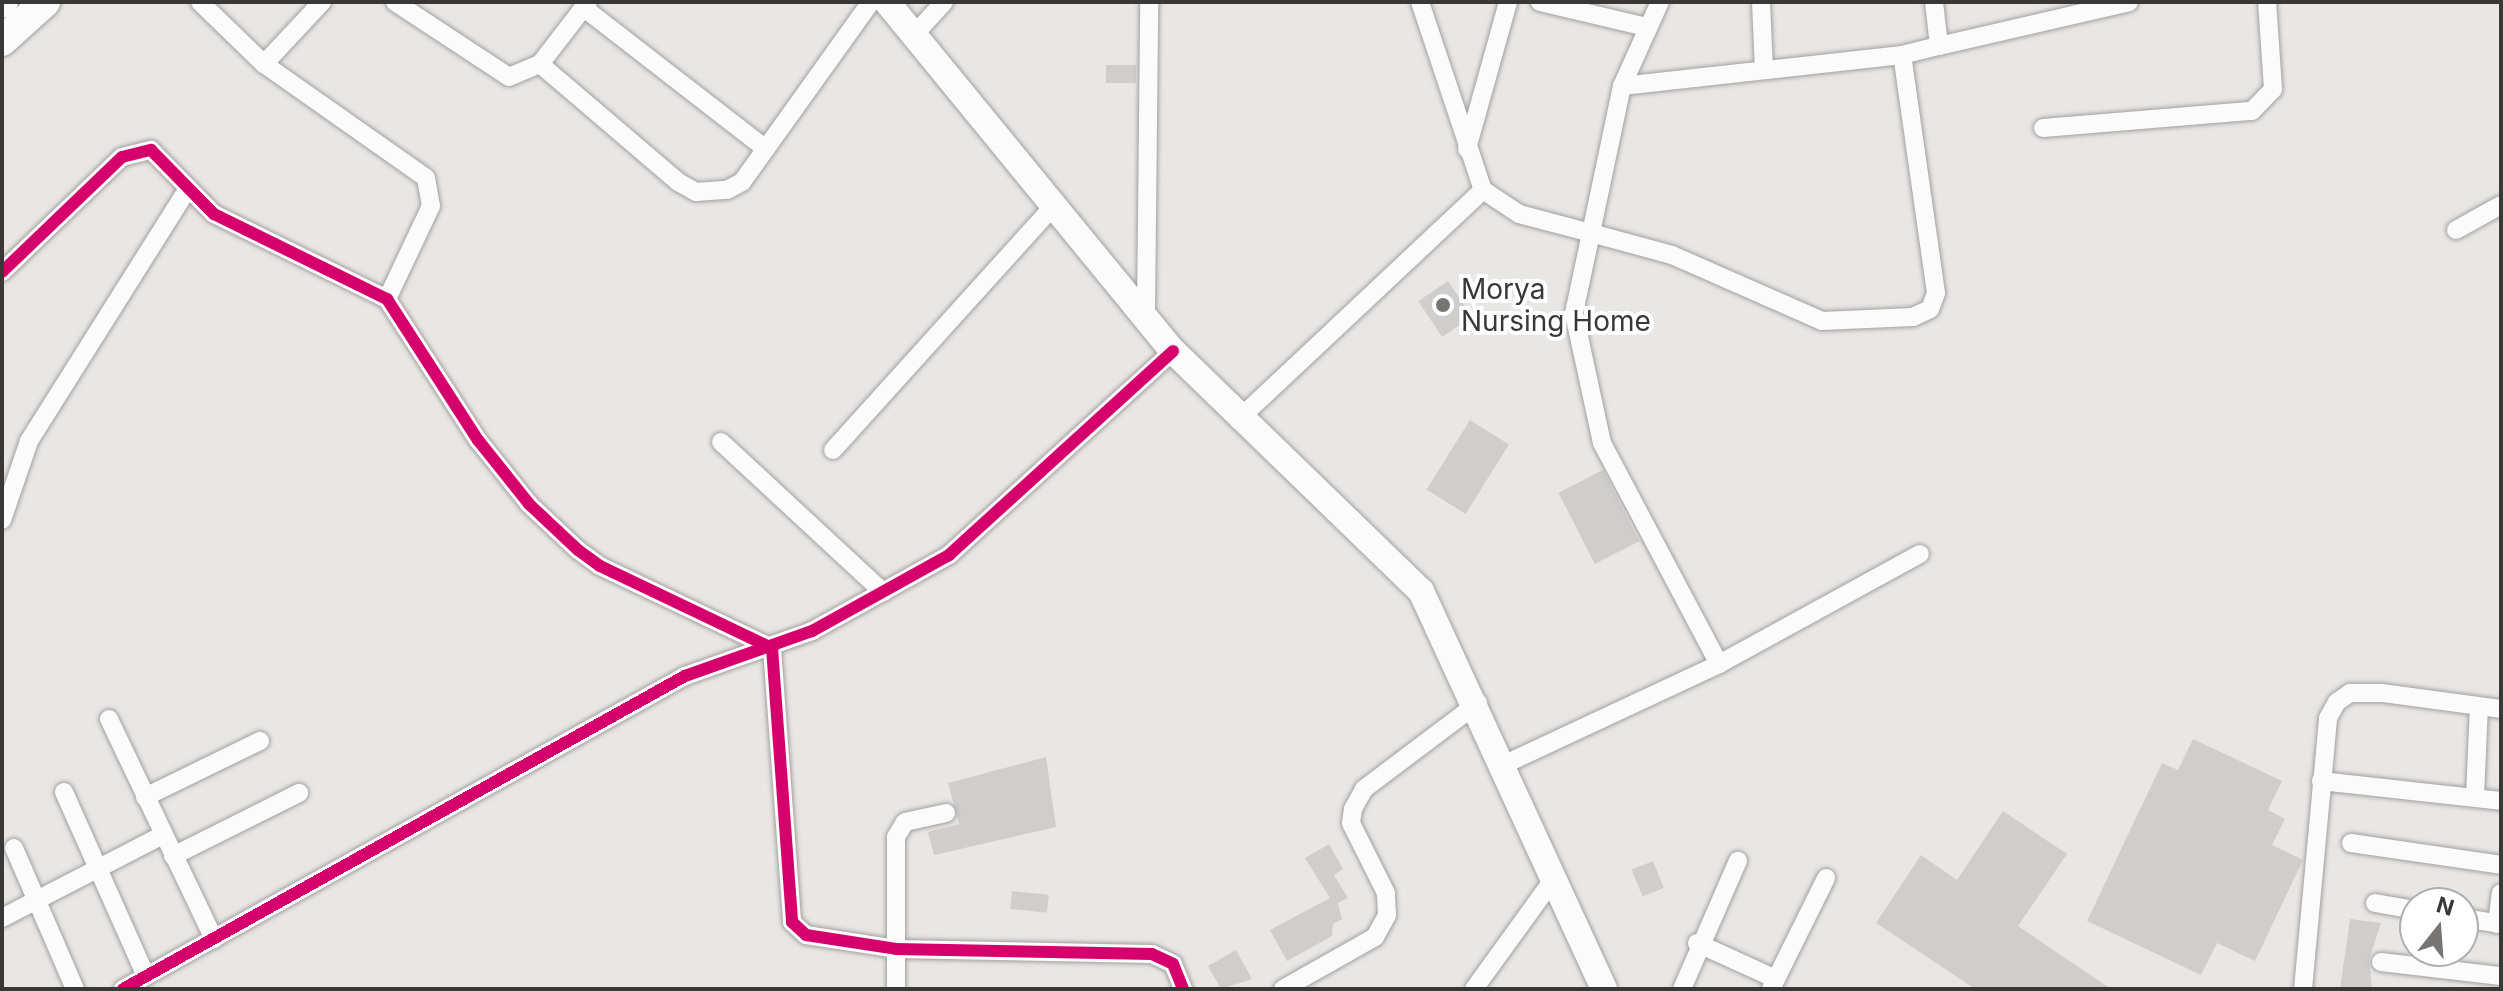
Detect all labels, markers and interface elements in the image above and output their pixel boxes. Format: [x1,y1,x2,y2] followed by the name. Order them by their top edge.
[1461,272,1651,338] place label: Morya Nursing Home
[1432,294,1454,316] marker: Morya Nursing Home
[2399,887,2479,967] north arrow
[2434,891,2457,921] text: N

